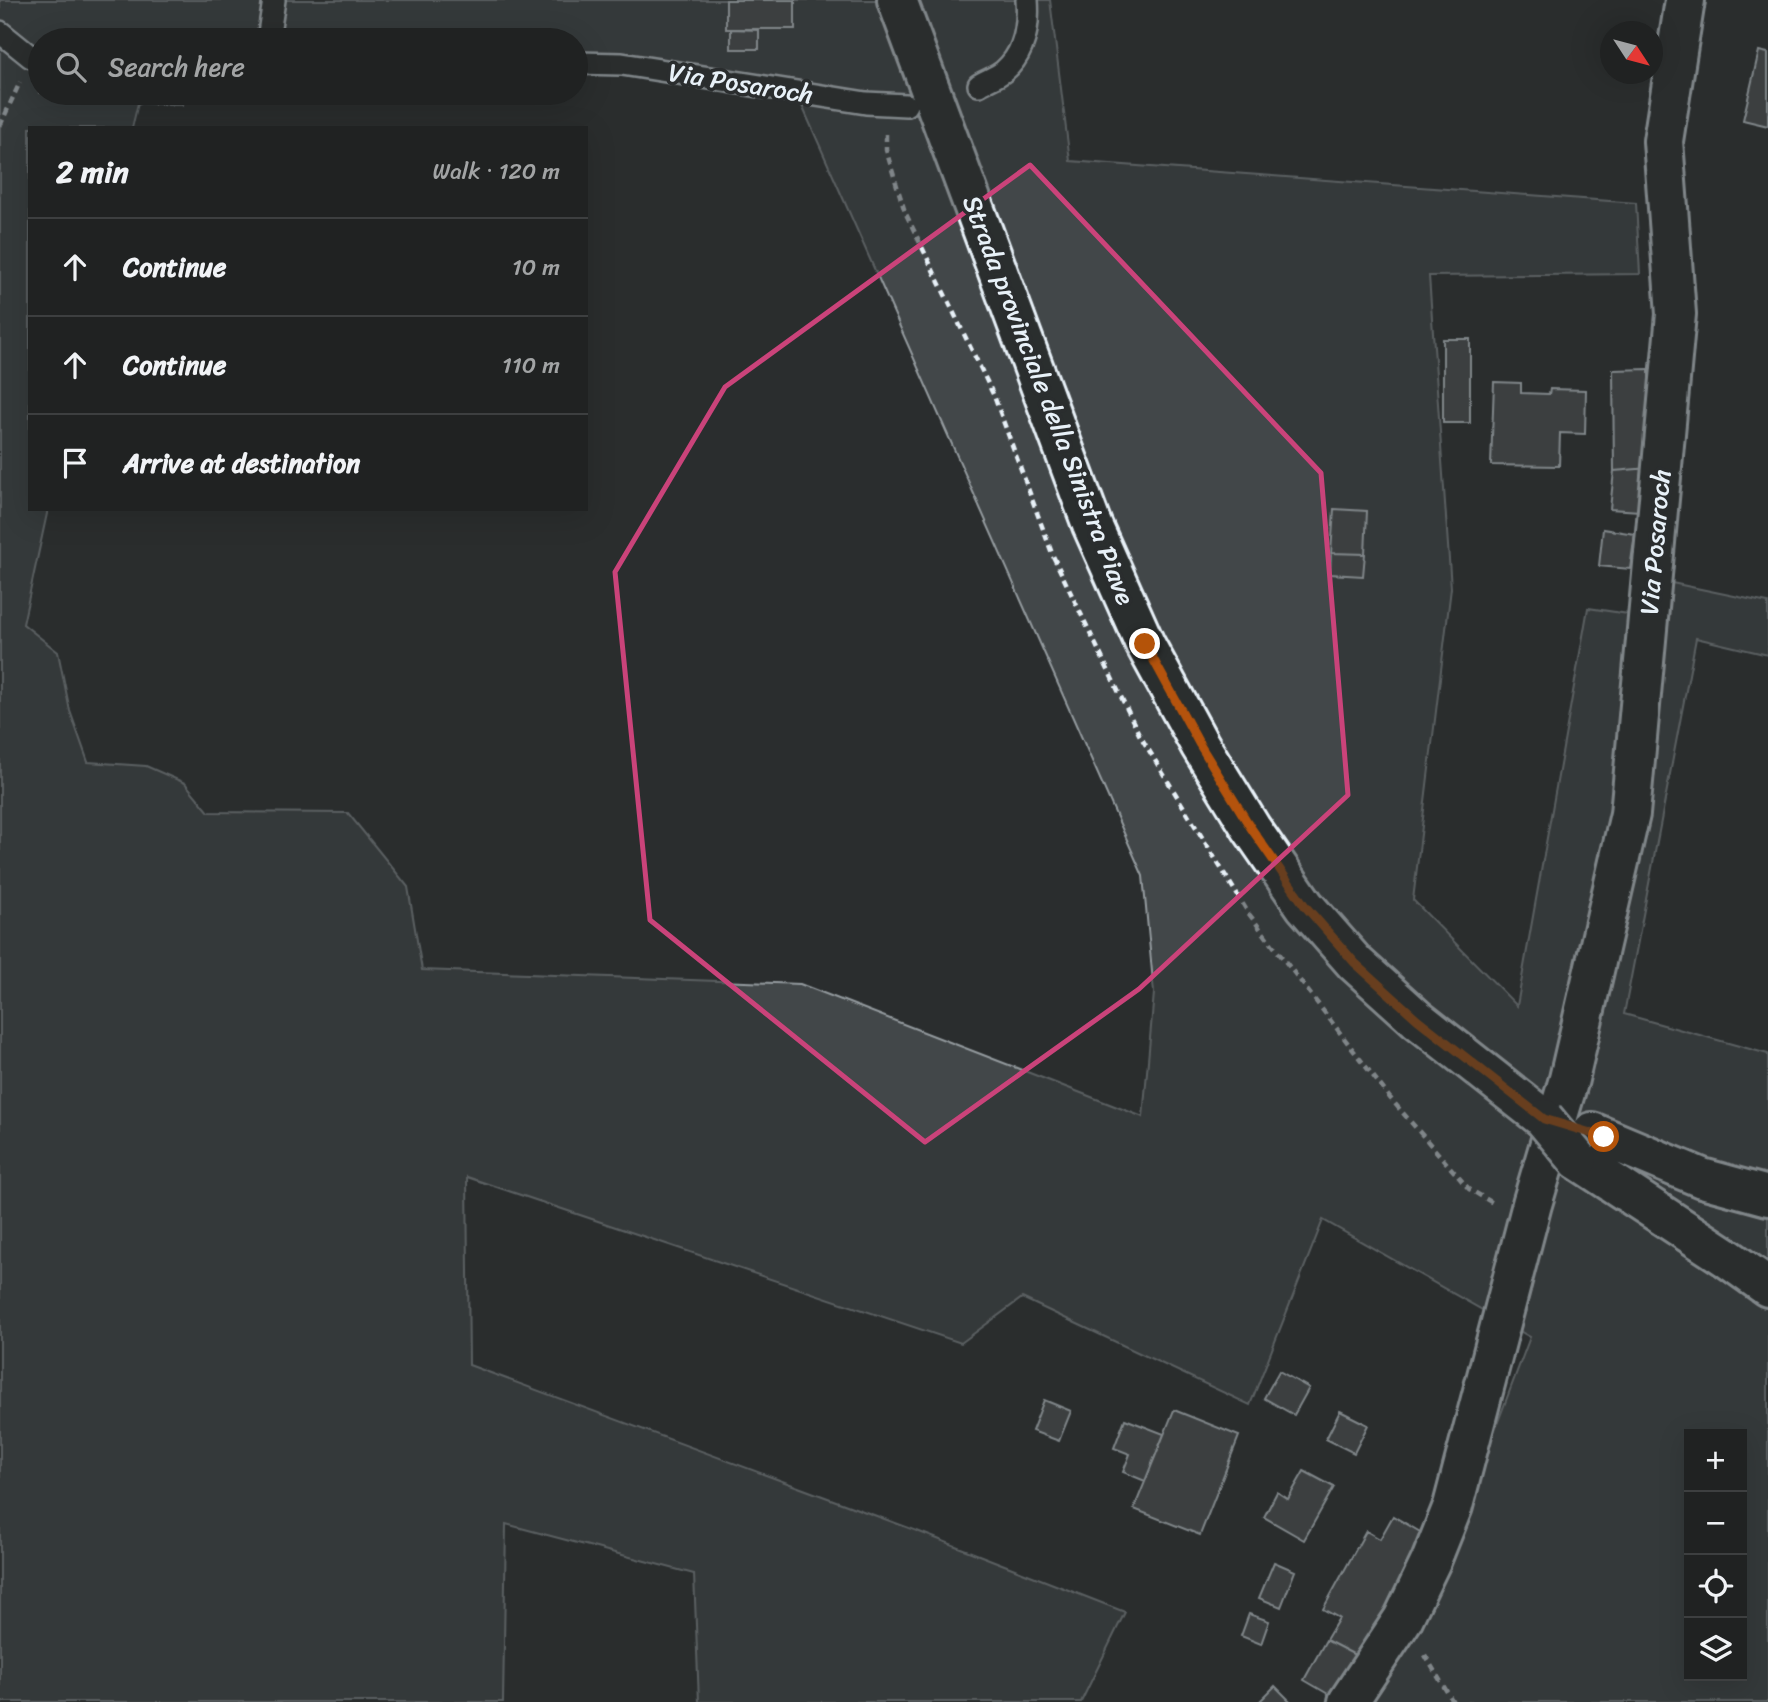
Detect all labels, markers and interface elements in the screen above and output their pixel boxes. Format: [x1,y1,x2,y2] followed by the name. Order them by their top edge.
[1600,21,1663,84] north arrow
[28,28,588,105] search box
[108,44,245,90] text: Search here
[52,48,90,86] icon: search
[665,49,817,117] street label: Via Posaroch
[56,145,129,199] text: 2 min
[433,151,560,192] text: Walk · 120 m
[949,188,1149,612] street label: Strada provinciale della Sinistra Piave
[123,244,226,290] text: Continue
[512,247,560,288] text: 10 m
[56,248,94,286] icon: ahead
[123,342,226,388] text: Continue
[502,345,560,386] text: 110 m
[56,346,94,384] icon: ahead
[123,440,360,486] text: Arrive at destination
[56,444,94,482] icon: arrive
[1626,467,1684,617] street label: Via Posaroch
[1129,628,1160,659] route end
[1588,1121,1619,1152] route start
[1684,1429,1747,1681] map controls
[1684,1429,1747,1492] button: +
[1684,1492,1747,1555] button: −
[1684,1555,1747,1618] button: locate
[1684,1618,1747,1681] button: layers

